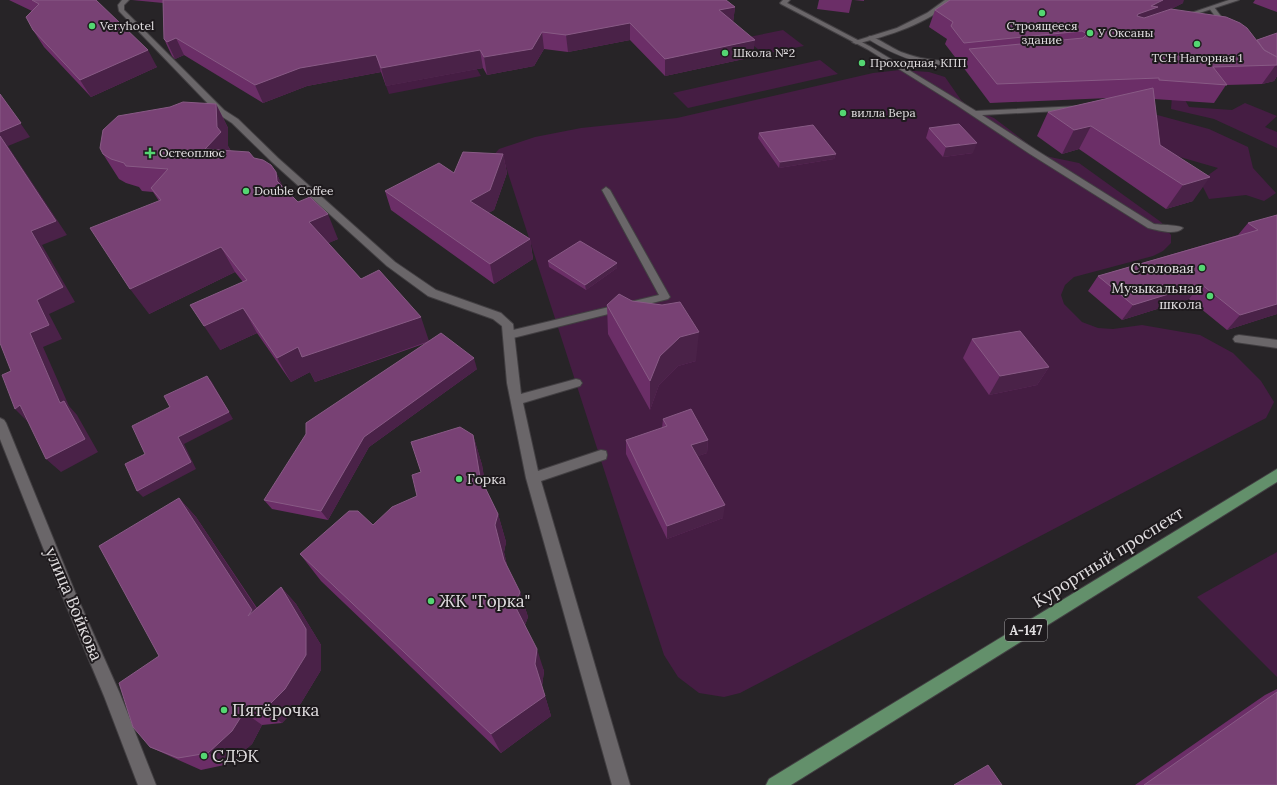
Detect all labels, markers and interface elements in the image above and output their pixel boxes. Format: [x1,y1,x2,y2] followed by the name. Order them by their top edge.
[1037,8,1047,18] marker: Строящееся здание
[99,18,154,33] place label: Veryhotel
[1007,18,1077,47] place label: Строящееся здание
[87,21,97,31] marker: Veryhotel
[1097,25,1153,40] place label: У Оксаны
[1085,28,1095,38] marker: У Оксаны
[1192,39,1202,49] marker: ТСН Нагорная 1
[733,45,795,60] place label: Школа №2
[720,48,730,58] marker: Школа №2
[1151,50,1243,65] place label: ТСН Нагорная 1
[870,55,967,70] place label: Проходная, КПП
[857,58,867,68] marker: Проходная, КПП
[851,105,916,120] place label: вилла Вера
[838,108,848,118] marker: вилла Вера
[159,145,225,160] place label: Остеоплюс
[144,147,156,159] marker: Остеоплюс
[254,183,334,198] place label: Double Coffee
[241,186,251,196] marker: Double Coffee
[1130,259,1194,277] place label: Столовая
[1197,263,1207,273] marker: Столовая
[1111,279,1202,313] place label: Музыкальная школа
[1205,291,1215,301] marker: Музыкальная школа
[467,470,506,488] place label: Горка
[454,474,464,484] marker: Горка
[1028,501,1188,612] street label: Курортный проспект
[40,544,108,664] street label: улица Войкова
[439,590,530,612] place label: ЖК "Горка"
[426,596,436,606] marker: ЖК "Горка"
[1005,619,1047,641] road number: А-147
[232,699,320,721] place label: Пятёрочка
[219,705,229,715] marker: Пятёрочка
[212,745,259,767] place label: СДЭК
[199,751,209,761] marker: СДЭК

